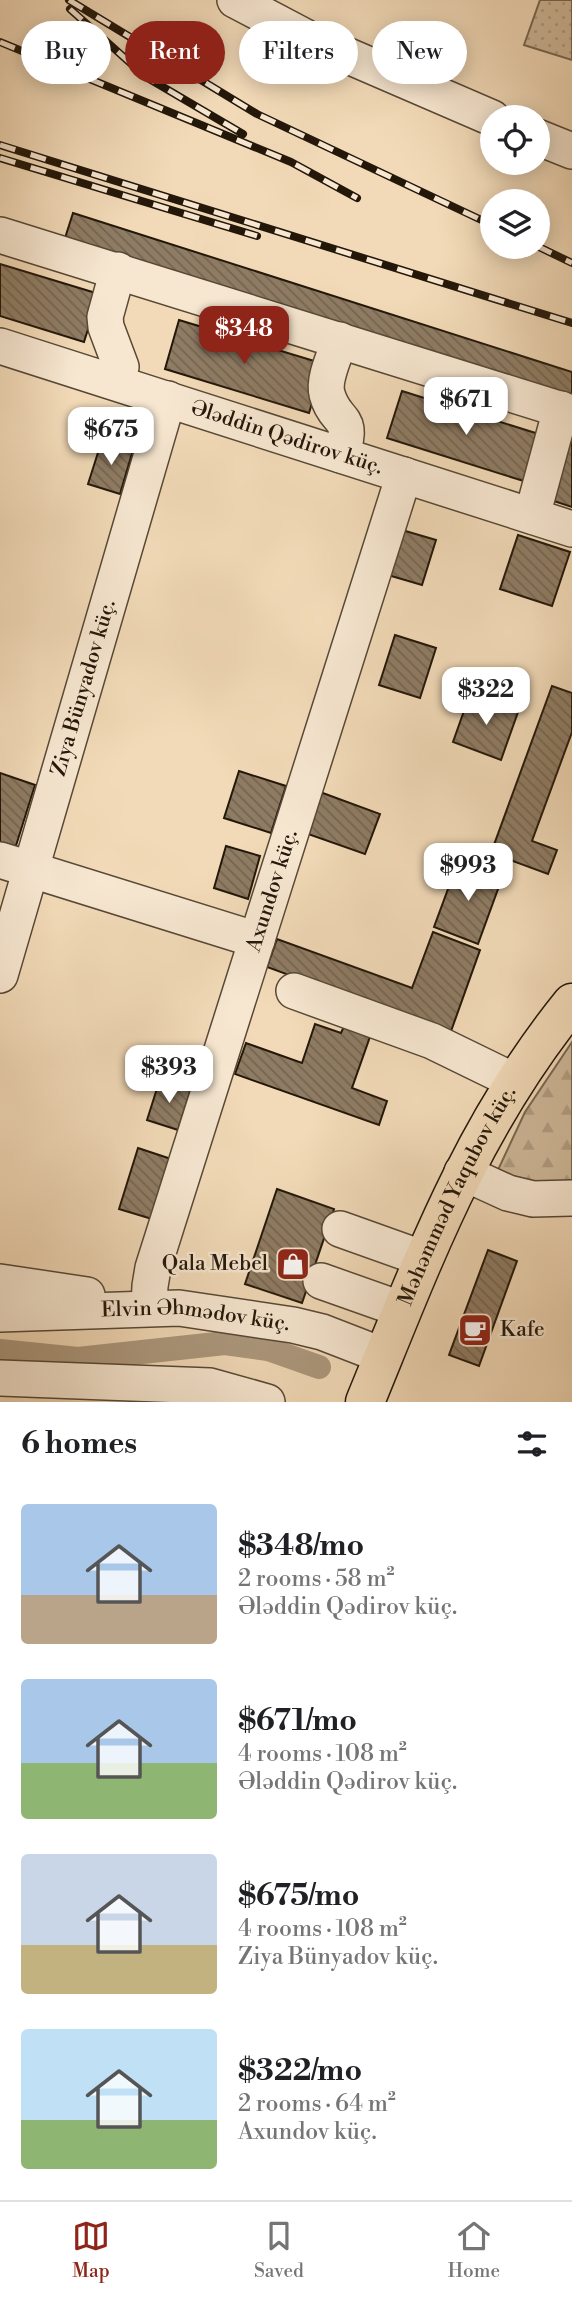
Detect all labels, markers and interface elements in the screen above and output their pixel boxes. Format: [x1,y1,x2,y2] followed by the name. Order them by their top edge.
[21,21,111,84] chip: Buy
[125,21,225,84] chip: Rent
[239,21,358,84] chip: Filters
[372,21,467,84] chip: New
[480,105,550,259] map controls
[480,105,550,175] button: locate
[480,189,550,259] button: layers
[203,306,285,366] pin: $348
[215,315,273,343] text: $348
[425,378,507,437] pin: $671
[440,386,492,414] text: $671
[187,395,386,481] street label: Ələddin Qədirov küç.
[70,407,152,467] pin: $675
[84,416,138,444] text: $675
[46,597,122,779] street label: Ziya Bünyadov küç.
[445,668,527,727] pin: $322
[458,676,514,704] text: $322
[241,826,304,956] street label: Axundov küç.
[427,844,509,903] pin: $993
[440,852,496,880] text: $993
[128,1046,210,1105] pin: $393
[141,1054,197,1082] text: $393
[393,1081,522,1310] street label: Məhəmməd Yaqubov küç.
[274,1245,312,1283] shop icon: Qala Mebel
[162,1251,268,1277] place label: Qala Mebel
[101,1295,291,1337] street label: Elvin Əhmədov küç.
[456,1311,494,1349] cafe icon: Kafe
[500,1317,545,1343] place label: Kafe
[21,1425,137,1463] text: 6 homes
[513,1425,551,1463] icon: filters
[238,1527,364,1565] text: $348/mo
[77,1532,161,1616] icon: home
[238,1565,395,1593] text: 2 rooms · 58 m²
[238,1593,457,1621] text: Ələddin Qədirov küç.
[238,1702,357,1740] text: $671/mo
[77,1707,161,1791] icon: home
[238,1740,407,1768] text: 4 rooms · 108 m²
[238,1768,457,1796] text: Ələddin Qədirov küç.
[238,1877,360,1915] text: $675/mo
[77,1882,161,1966] icon: home
[238,1915,407,1943] text: 4 rooms · 108 m²
[238,1943,438,1971] text: Ziya Bünyadov küç.
[238,2052,362,2090] text: $322/mo
[77,2057,161,2141] icon: home
[238,2090,396,2118] text: 2 rooms · 64 m²
[238,2118,377,2146] text: Axundov küç.
[72,2217,110,2283] tab: Map
[254,2217,304,2283] tab: Saved
[448,2217,500,2283] tab: Home

